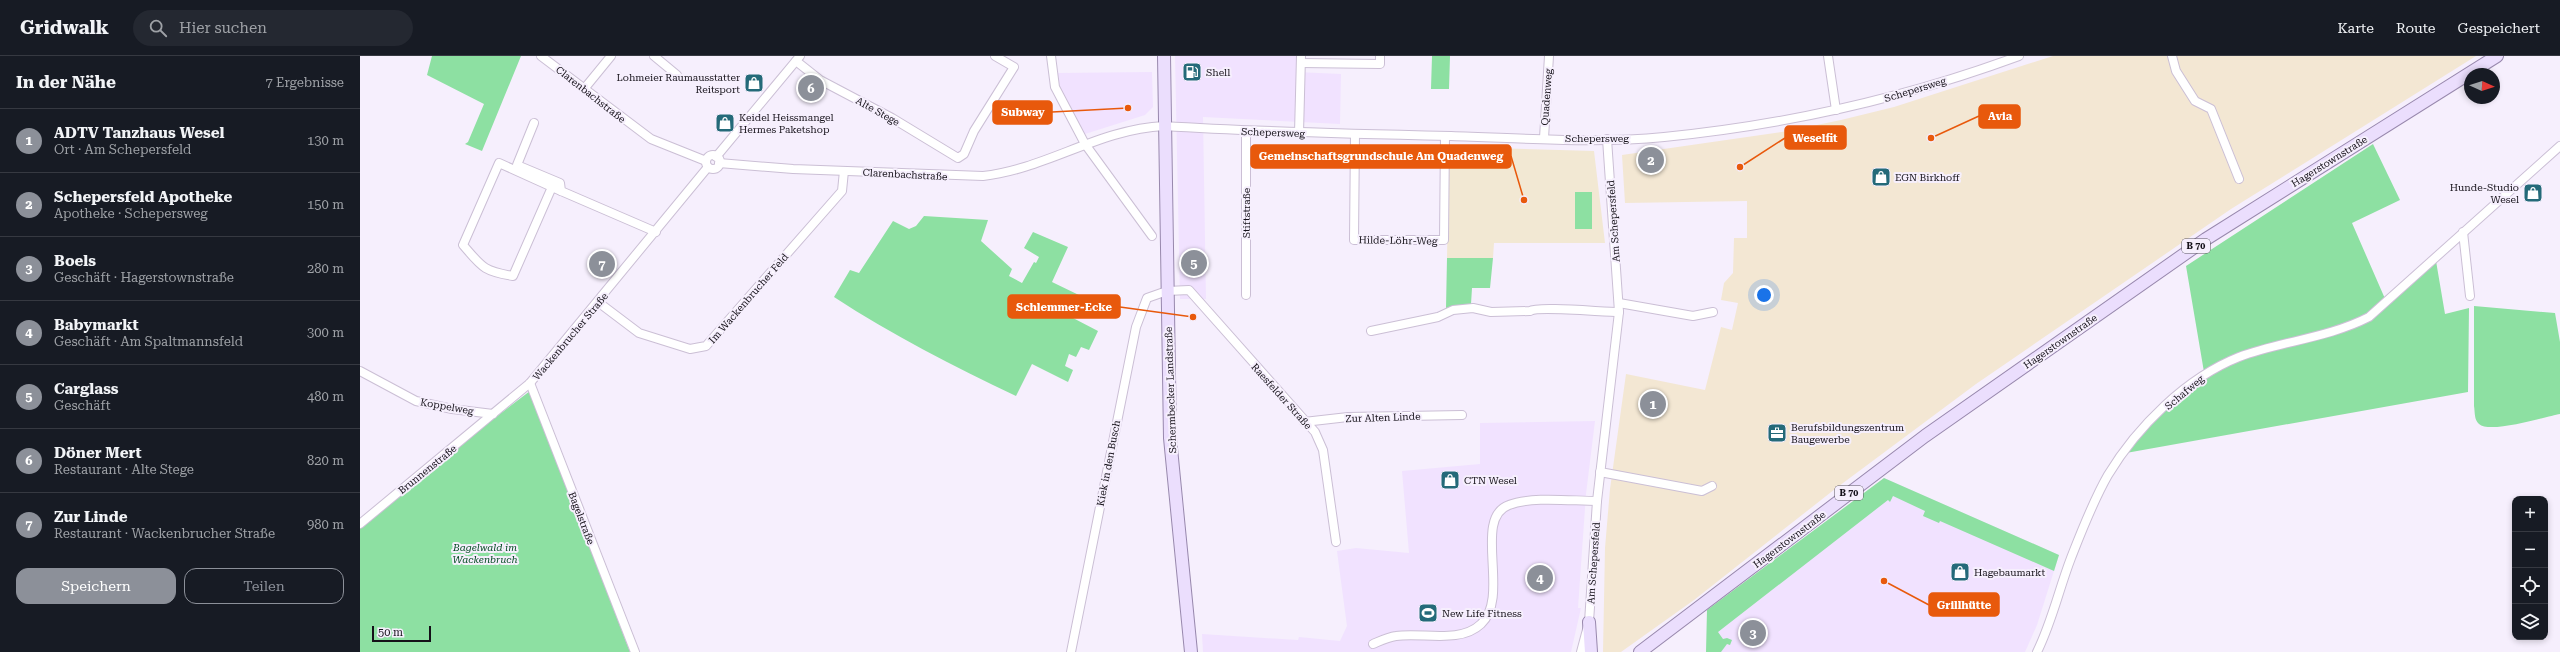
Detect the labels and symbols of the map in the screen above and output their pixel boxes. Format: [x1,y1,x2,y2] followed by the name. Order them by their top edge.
[1181,61,1203,83] fuel station icon: Shell
[554,64,628,125] street label: Clarenbachstraße
[1206,67,1230,78] place label: Shell
[1539,68,1554,126] street label: Quadenweg
[2464,68,2500,104] north arrow
[617,72,740,95] place label: Lohmeier Raumausstatter Reitsport
[743,72,765,94] shop icon: Lohmeier Raumausstatter Reitsport
[798,73,824,103] pin: 6
[1883,75,1948,104] street label: Schepersweg
[854,95,902,128] street label: Alte Stege
[993,101,1052,124] callout: Subway
[1979,105,2020,128] callout: Avia
[1001,106,1045,119] text: Subway
[1988,110,2013,123] text: Avia
[714,112,736,134] shop icon: Keidel Heissmangel Hermes Paketshop
[739,112,834,135] place label: Keidel Heissmangel Hermes Paketshop
[1241,126,1305,139] street label: Schepersweg
[1785,126,1846,149] callout: Weselfit
[1792,132,1838,145] text: Weselfit
[1565,133,1629,144] street label: Schepersweg
[2289,133,2370,189] street label: Hagerstownstraße
[1251,145,1511,168] callout: Gemeinschaftsgrundschule Am Quadenweg
[1638,145,1664,175] pin: 2
[1259,150,1504,163] text: Gemeinschaftsgrundschule Am Quadenweg
[1870,166,1892,188] shop icon: EGN Birkhoff
[862,167,948,182] street label: Clarenbachstraße
[1895,172,1960,183] place label: EGN Birkhoff
[1605,179,1622,262] street label: Am Schepersfeld
[2450,182,2519,205] place label: Hunde-Studio Wesel
[2522,182,2544,204] shop icon: Hunde-Studio Wesel
[1241,187,1252,238] street label: Stiftstraße
[1358,234,1438,247] street label: Hilde-Löhr-Weg
[2182,239,2210,253] road number: B 70
[1181,248,1207,278] pin: 5
[589,249,615,279] pin: 7
[706,251,791,345] street label: Im Wackenbrucher Feld
[1754,285,1774,305] your location
[531,290,610,382] street label: Wackenbrucher Straße
[1008,295,1120,318] callout: Schlemmer-Ecke
[1016,301,1112,314] text: Schlemmer-Ecke
[2021,312,2100,371] street label: Hagerstownstraße
[1163,326,1178,454] street label: Schermbecker Landstraße
[1249,361,1314,432] street label: Raesfelder Straße
[2163,373,2206,412] street label: Schafweg
[1640,389,1666,419] pin: 1
[419,396,475,417] street label: Koppelweg
[1345,411,1421,424] street label: Zur Alten Linde
[1095,419,1122,507] street label: Kiek in den Busch
[1766,422,1788,444] office icon: Berufsbildungszentrum Baugewerbe
[1791,422,1904,445] place label: Berufsbildungszentrum Baugewerbe
[396,442,459,496] street label: Brunnenstraße
[1439,469,1461,491] shop icon: CTN Wesel
[1464,475,1517,486] place label: CTN Wesel
[1835,486,1863,500] road number: B 70
[566,490,597,547] street label: Bagelstraße
[1751,508,1828,570] street label: Hagerstownstraße
[1585,521,1602,604] street label: Am Schepersfeld
[452,542,518,565] park label: Bagelwald im Wackenbruch
[1949,561,1971,583] shop icon: Hagebaumarkt
[1527,563,1553,593] pin: 4
[1974,567,2045,578] place label: Hagebaumarkt
[1929,593,1999,616] callout: Grillhütte
[1937,599,1992,612] text: Grillhütte
[1417,602,1439,624] sports icon: New Life Fitness
[1442,608,1522,619] place label: New Life Fitness
[1740,618,1766,648] pin: 3
[372,624,431,643] scale bar

